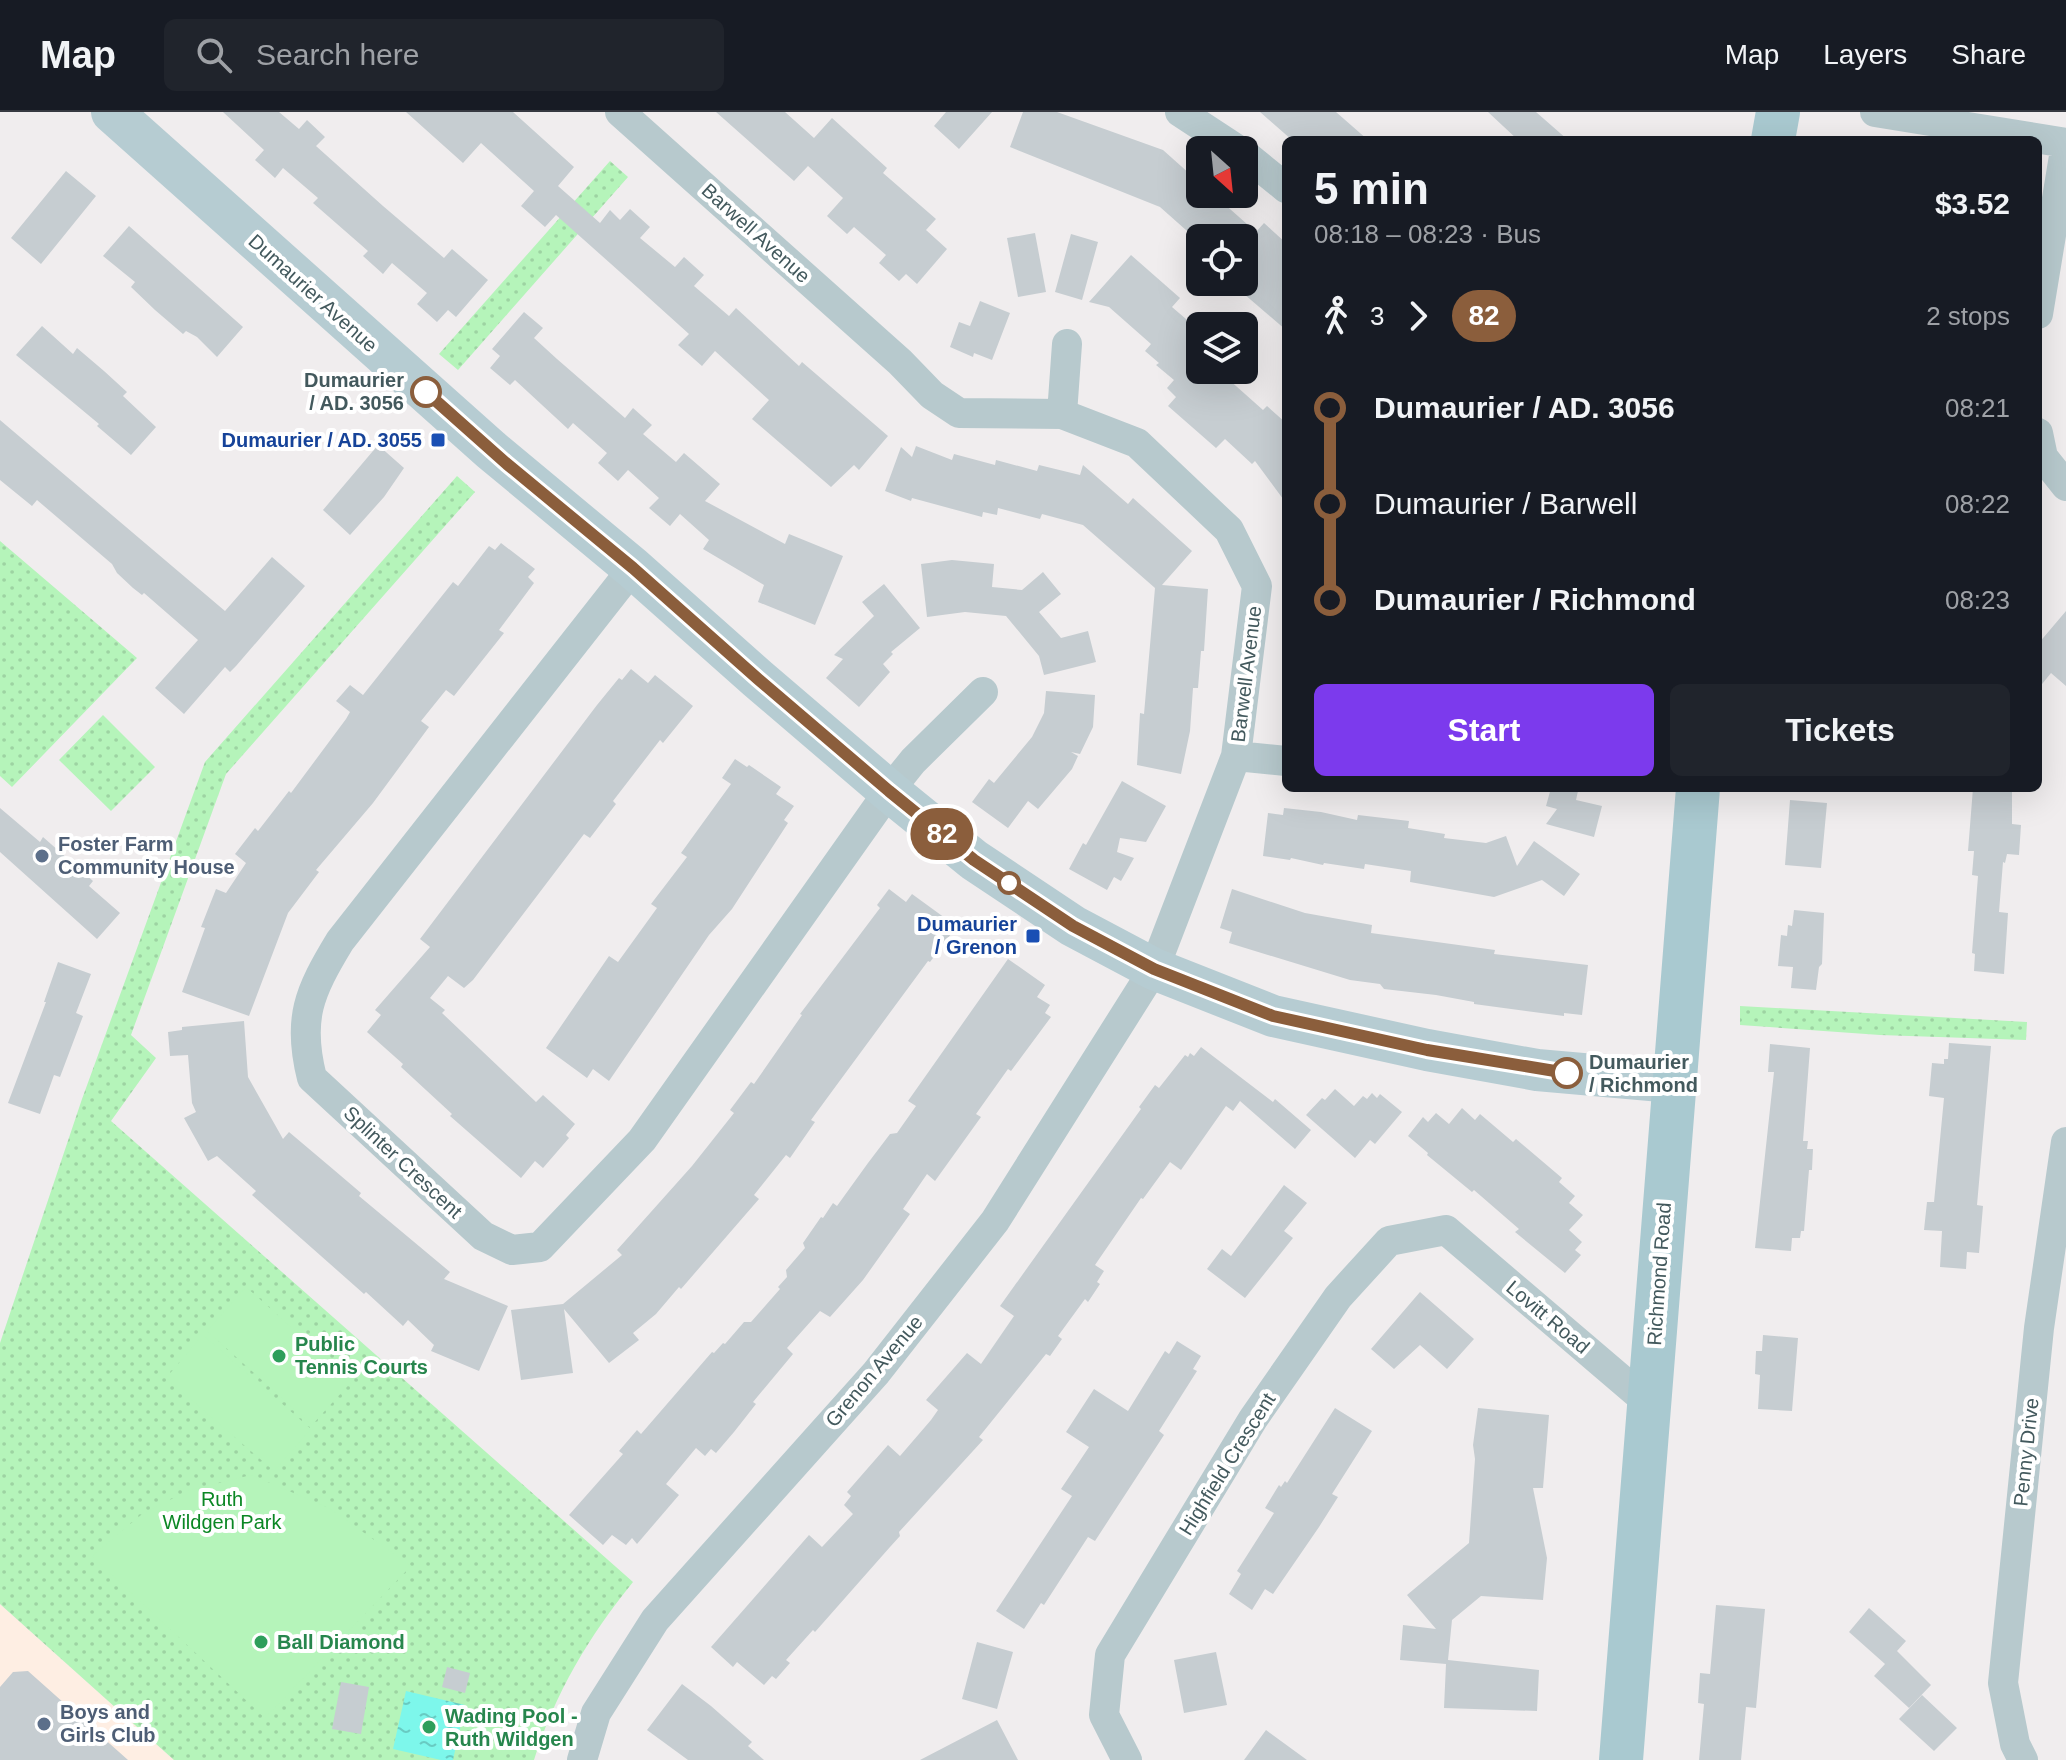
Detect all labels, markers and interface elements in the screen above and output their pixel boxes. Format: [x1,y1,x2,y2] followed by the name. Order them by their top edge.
[164,19,724,91] search box
[192,33,236,77] icon: search
[40,34,116,76] text: Map
[256,38,419,71] text: Search here
[1725,39,1779,70] text: Map
[1823,39,1907,70] text: Layers
[1951,39,2026,70] text: Share
[1186,136,1258,208] north arrow
[1186,136,1258,384] map controls
[1314,164,1429,213] text: 5 min
[698,179,814,287] street label: Barwell Avenue
[1935,187,2010,220] text: $3.52
[1314,219,1541,249] text: 08:18 – 08:23 · Bus
[1186,224,1258,296] button: locate
[244,230,382,356] street label: Dumaurier Avenue
[1314,294,1358,338] icon: walk
[1396,294,1440,338] icon: forward
[1468,300,1500,331] text: 82
[1370,301,1384,331] text: 3
[1926,301,2010,331] text: 2 stops
[1186,312,1258,384] button: layers
[304,369,404,414] place label: Dumaurier / AD. 3056
[411,377,441,407] marker: Dumaurier / AD. 3056
[1374,391,1675,424] text: Dumaurier / AD. 3056
[1945,393,2010,423] text: 08:21
[222,429,422,451] place label: Dumaurier / AD. 3055
[429,431,447,449] marker: Dumaurier / AD. 3055
[1374,487,1637,520] text: Dumaurier / Barwell
[1945,489,2010,519] text: 08:22
[1374,583,1696,616] text: Dumaurier / Richmond
[1945,585,2010,615] text: 08:23
[1227,604,1265,744] street label: Barwell Avenue
[1314,684,1654,776] button: Start
[1670,684,2010,776] button: Tickets
[906,808,978,860] line badge: 82
[926,818,958,849] text: 82
[58,833,235,878] place label: Foster Farm Community House
[33,847,51,865] marker: Foster Farm Community House
[998,872,1020,894] unlabelled marker
[917,913,1017,958] place label: Dumaurier / Grenon
[1024,927,1042,945] marker: Dumaurier / Grenon
[1589,1051,1698,1096] place label: Dumaurier / Richmond
[1552,1058,1582,1088] marker: Dumaurier / Richmond
[339,1102,467,1223] street label: Splinter Crescent
[1643,1202,1675,1346] street label: Richmond Road
[1502,1276,1594,1358] street label: Lovitt Road
[821,1311,927,1431] street label: Grenon Avenue
[295,1333,428,1378] place label: Public Tennis Courts
[270,1347,288,1365] marker: Public Tennis Courts
[1174,1389,1280,1539] street label: Highfield Crescent
[2009,1397,2043,1507] street label: Penny Drive
[163,1488,282,1533] park label: Ruth Wildgen Park
[277,1631,405,1653] place label: Ball Diamond
[252,1633,270,1651] marker: Ball Diamond
[60,1701,156,1746] place label: Boys and Girls Club
[445,1705,578,1750] place label: Wading Pool - Ruth Wildgen
[35,1715,53,1733] marker: Boys and Girls Club
[420,1718,438,1736] marker: Wading Pool - Ruth Wildgen

